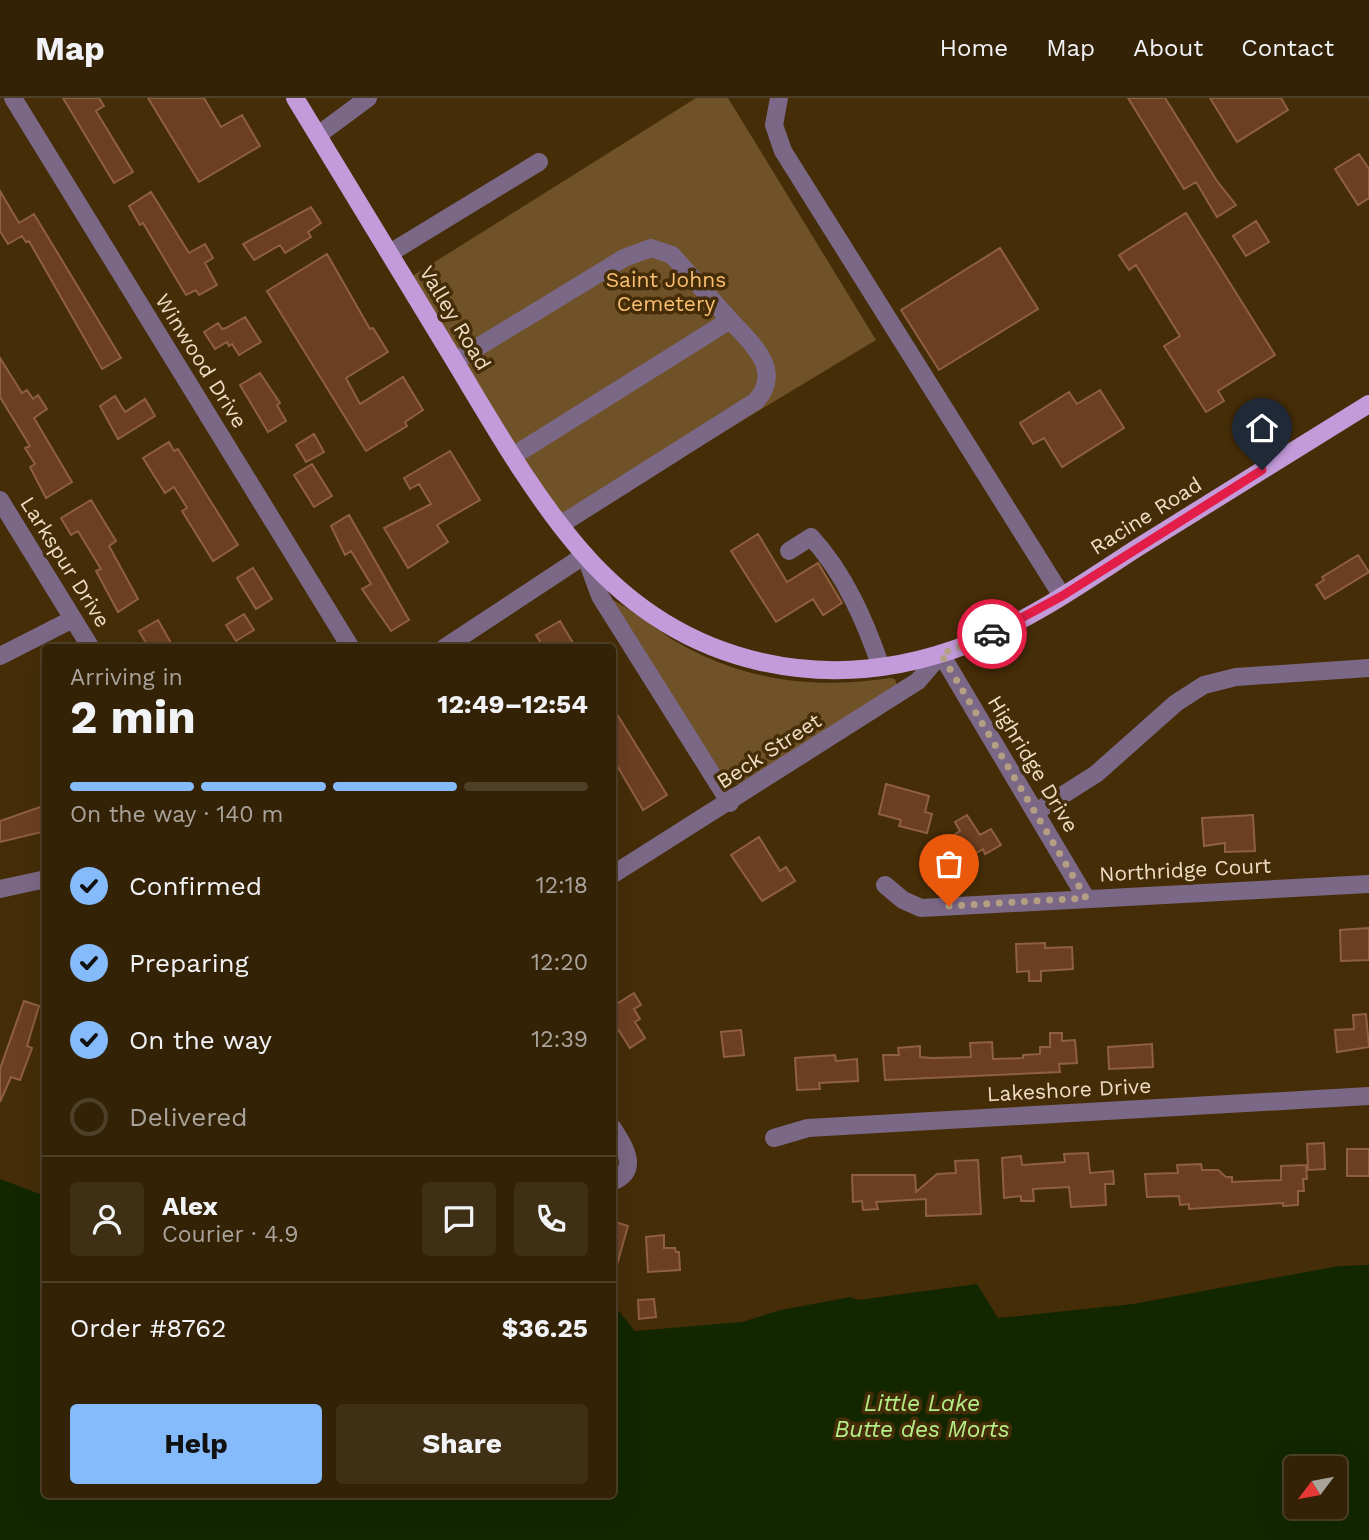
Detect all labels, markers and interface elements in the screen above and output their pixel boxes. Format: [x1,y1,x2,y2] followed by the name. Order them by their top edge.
[35,29,105,68] text: Map
[940,34,1008,62] text: Home
[1046,34,1095,62] text: Map
[1133,34,1203,62] text: About
[1241,34,1334,62] text: Contact
[414,261,496,375] street label: Valley Road
[606,267,726,316] park label: Saint Johns Cemetery
[150,289,253,432] street label: Winwood Drive
[1232,398,1292,470] pin
[1243,409,1281,447] icon: home
[1085,471,1206,560] street label: Racine Road
[15,492,116,632] street label: Larkspur Drive
[957,599,1027,669] courier
[973,615,1011,653] icon: car
[70,664,183,691] text: Arriving in
[437,689,588,719] text: 12:49–12:54
[70,690,196,744] text: 2 min
[983,691,1084,837] street label: Highridge Drive
[712,707,826,794] street label: Beck Street
[70,801,283,828] text: On the way · 140 m
[919,834,979,906] pin
[930,845,968,883] icon: bag
[1098,853,1272,886] street label: Northridge Court
[70,867,108,905] icon: check
[129,871,262,901] text: Confirmed
[536,872,588,899] text: 12:18
[70,944,108,982] icon: check
[129,948,249,978] text: Preparing
[531,949,588,976] text: 12:20
[70,1021,108,1059] icon: check
[129,1025,272,1055] text: On the way
[531,1026,588,1053] text: 12:39
[986,1073,1152,1106] street label: Lakeshore Drive
[129,1102,248,1132] text: Delivered
[70,1182,144,1256] button: person
[422,1182,496,1256] button: chat
[514,1182,588,1256] button: phone
[162,1191,218,1221] text: Alex
[162,1221,298,1248] text: Courier · 4.9
[70,1313,226,1343] text: Order #8762
[502,1313,588,1343] text: $36.25
[834,1390,1010,1443] water label: Little Lake Butte des Morts
[70,1404,322,1484] button: Help
[336,1404,588,1484] button: Share
[1284,1456,1348,1519] north arrow
[1284,1456,1347,1519] map controls

